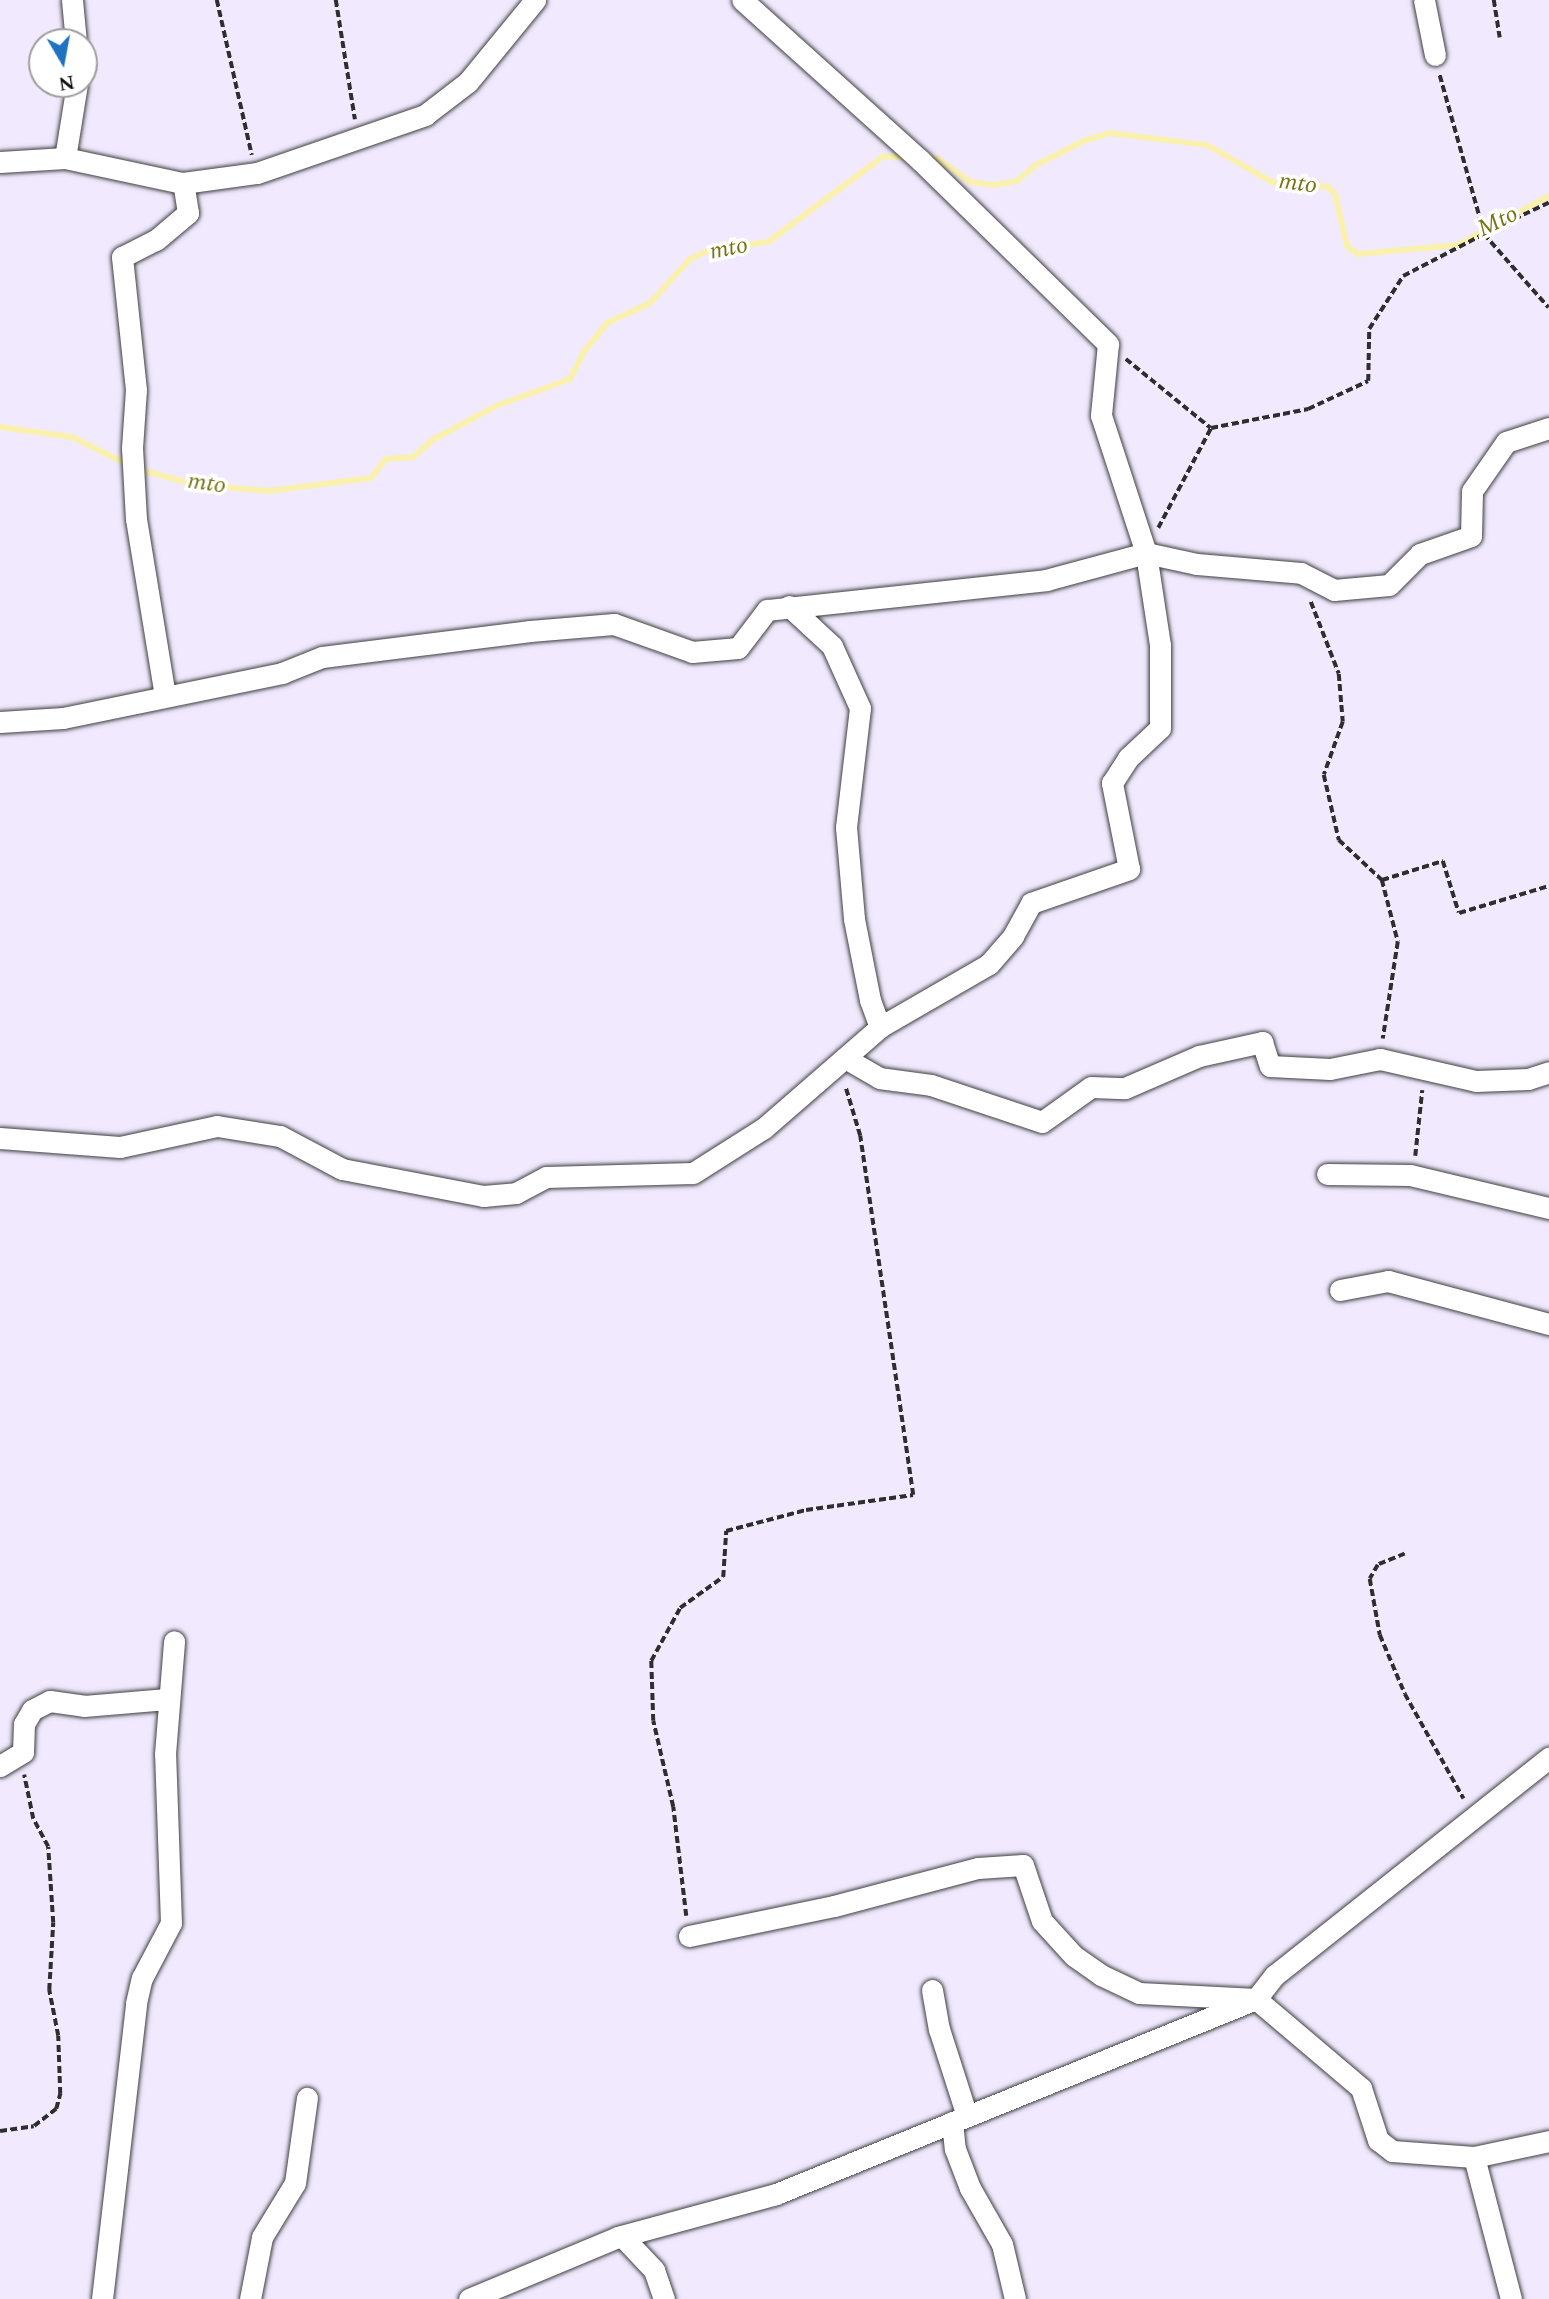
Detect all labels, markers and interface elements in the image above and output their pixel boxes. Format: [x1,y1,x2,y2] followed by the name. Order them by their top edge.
[28,28,98,98] north arrow
[56,67,77,98] text: N
[1277,167,1319,201] water label: mto
[1473,200,1523,244] water label: Mto
[707,231,751,267] water label: mto
[186,467,228,501] water label: mto

